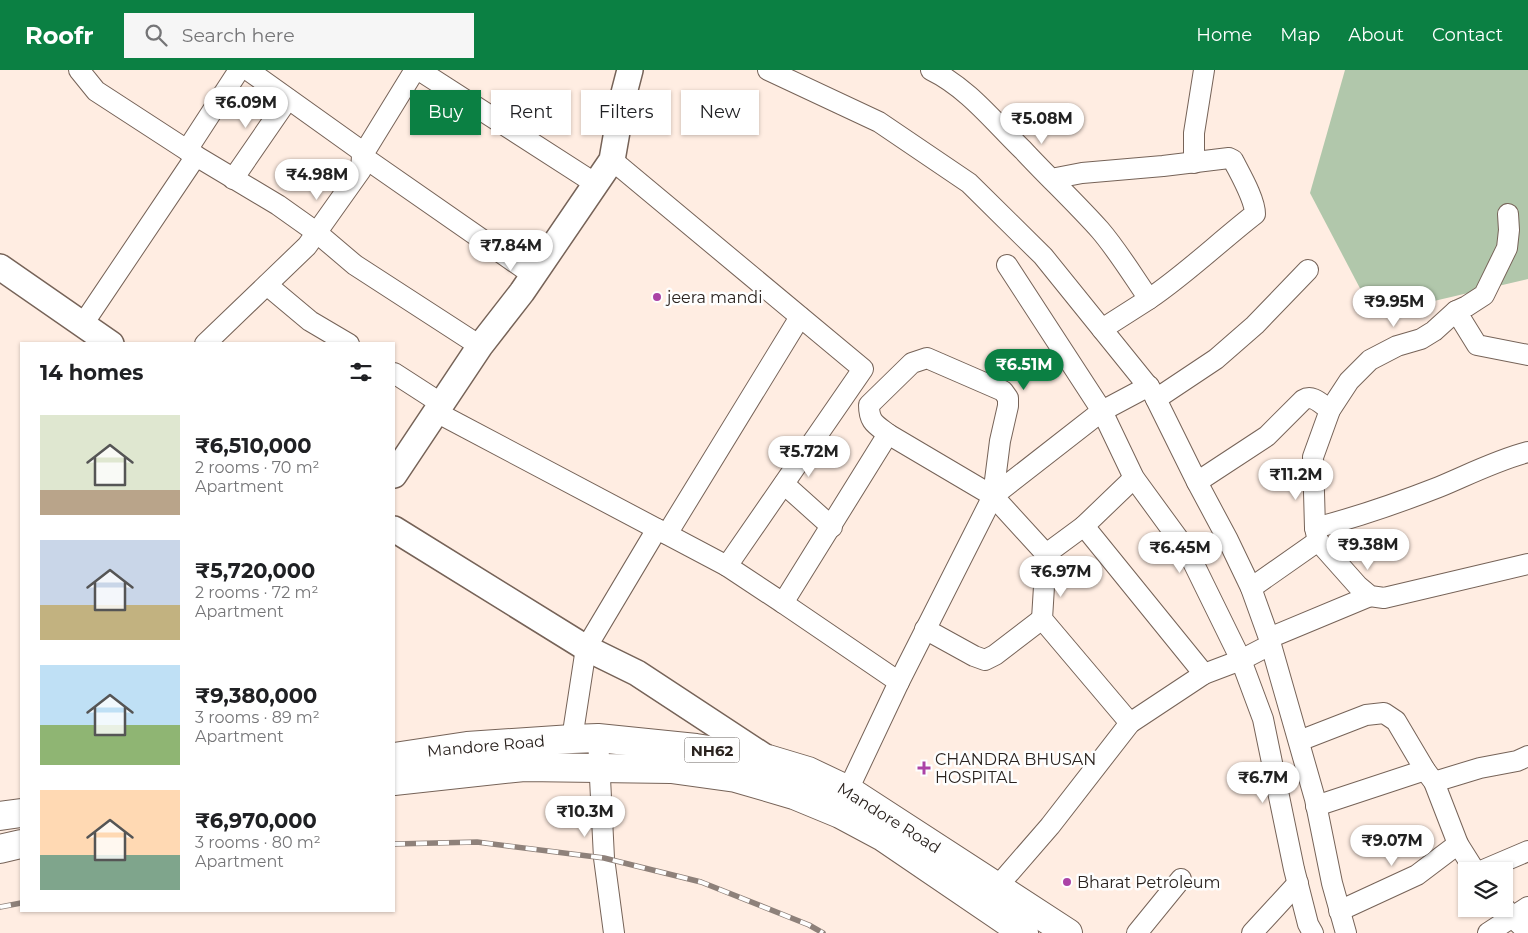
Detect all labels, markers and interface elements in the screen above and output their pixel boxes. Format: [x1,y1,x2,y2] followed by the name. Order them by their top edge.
[124,13,474,58] search box
[25,21,94,50] text: Roofr
[142,21,170,49] icon: search
[182,24,295,47] text: Search here
[1196,24,1252,46] text: Home
[1280,24,1320,46] text: Map
[1348,24,1404,46] text: About
[1432,24,1503,46] text: Contact
[205,87,287,129] pin: ₹6.09M
[410,90,481,135] chip: Buy
[491,90,571,135] chip: Rent
[581,90,671,135] chip: Filters
[681,90,759,135] chip: New
[215,93,277,112] text: ₹6.09M
[1001,102,1083,145] pin: ₹5.08M
[1011,109,1073,128] text: ₹5.08M
[276,158,358,201] pin: ₹4.98M
[286,165,348,184] text: ₹4.98M
[470,230,552,272] pin: ₹7.84M
[480,236,542,255] text: ₹7.84M
[1353,286,1435,328] pin: ₹9.95M
[665,288,763,307] place label: jeera mandi
[651,291,663,303] marker: jeera mandi
[1364,292,1424,311] text: ₹9.95M
[983,348,1065,391] pin: ₹6.51M
[996,355,1052,374] text: ₹6.51M
[347,358,375,386] icon: filters
[40,360,144,385] text: 14 homes
[195,433,312,458] text: ₹6,510,000
[80,435,140,495] icon: home
[768,436,850,478] pin: ₹5.72M
[779,442,839,461] text: ₹5.72M
[195,458,320,477] text: 2 rooms · 70 m²
[1255,458,1337,501] pin: ₹11.2M
[1269,465,1323,484] text: ₹11.2M
[195,477,284,496] text: Apartment
[1327,528,1409,571] pin: ₹9.38M
[1139,532,1221,574] pin: ₹6.45M
[1337,535,1399,554] text: ₹9.38M
[1149,538,1211,557] text: ₹6.45M
[1020,556,1102,598] pin: ₹6.97M
[195,558,315,583] text: ₹5,720,000
[80,560,140,620] icon: home
[1030,562,1092,581] text: ₹6.97M
[195,583,318,602] text: 2 rooms · 72 m²
[195,602,284,621] text: Apartment
[195,683,317,708] text: ₹9,380,000
[80,685,140,745] icon: home
[195,708,320,727] text: 3 rooms · 89 m²
[195,727,284,746] text: Apartment
[426,731,546,761] street label: Mandore Road
[684,738,740,762] road number: NH62
[935,750,1096,787] place label: CHANDRA BHUSAN HOSPITAL
[917,761,931,775] marker: CHANDRA BHUSAN HOSPITAL
[1228,762,1298,804] pin: ₹6.7M
[1238,768,1288,787] text: ₹6.7M
[834,779,944,857] street label: Mandore Road
[544,796,626,838] pin: ₹10.3M
[556,802,614,821] text: ₹10.3M
[195,808,317,833] text: ₹6,970,000
[80,810,140,870] icon: home
[1351,824,1433,867] pin: ₹9.07M
[1361,831,1423,850] text: ₹9.07M
[195,833,321,852] text: 3 rooms · 80 m²
[195,852,284,871] text: Apartment
[1458,862,1513,917] map controls
[1458,862,1513,917] button: layers
[1077,873,1221,892] place label: Bharat Petroleum
[1061,876,1073,888] marker: Bharat Petroleum

